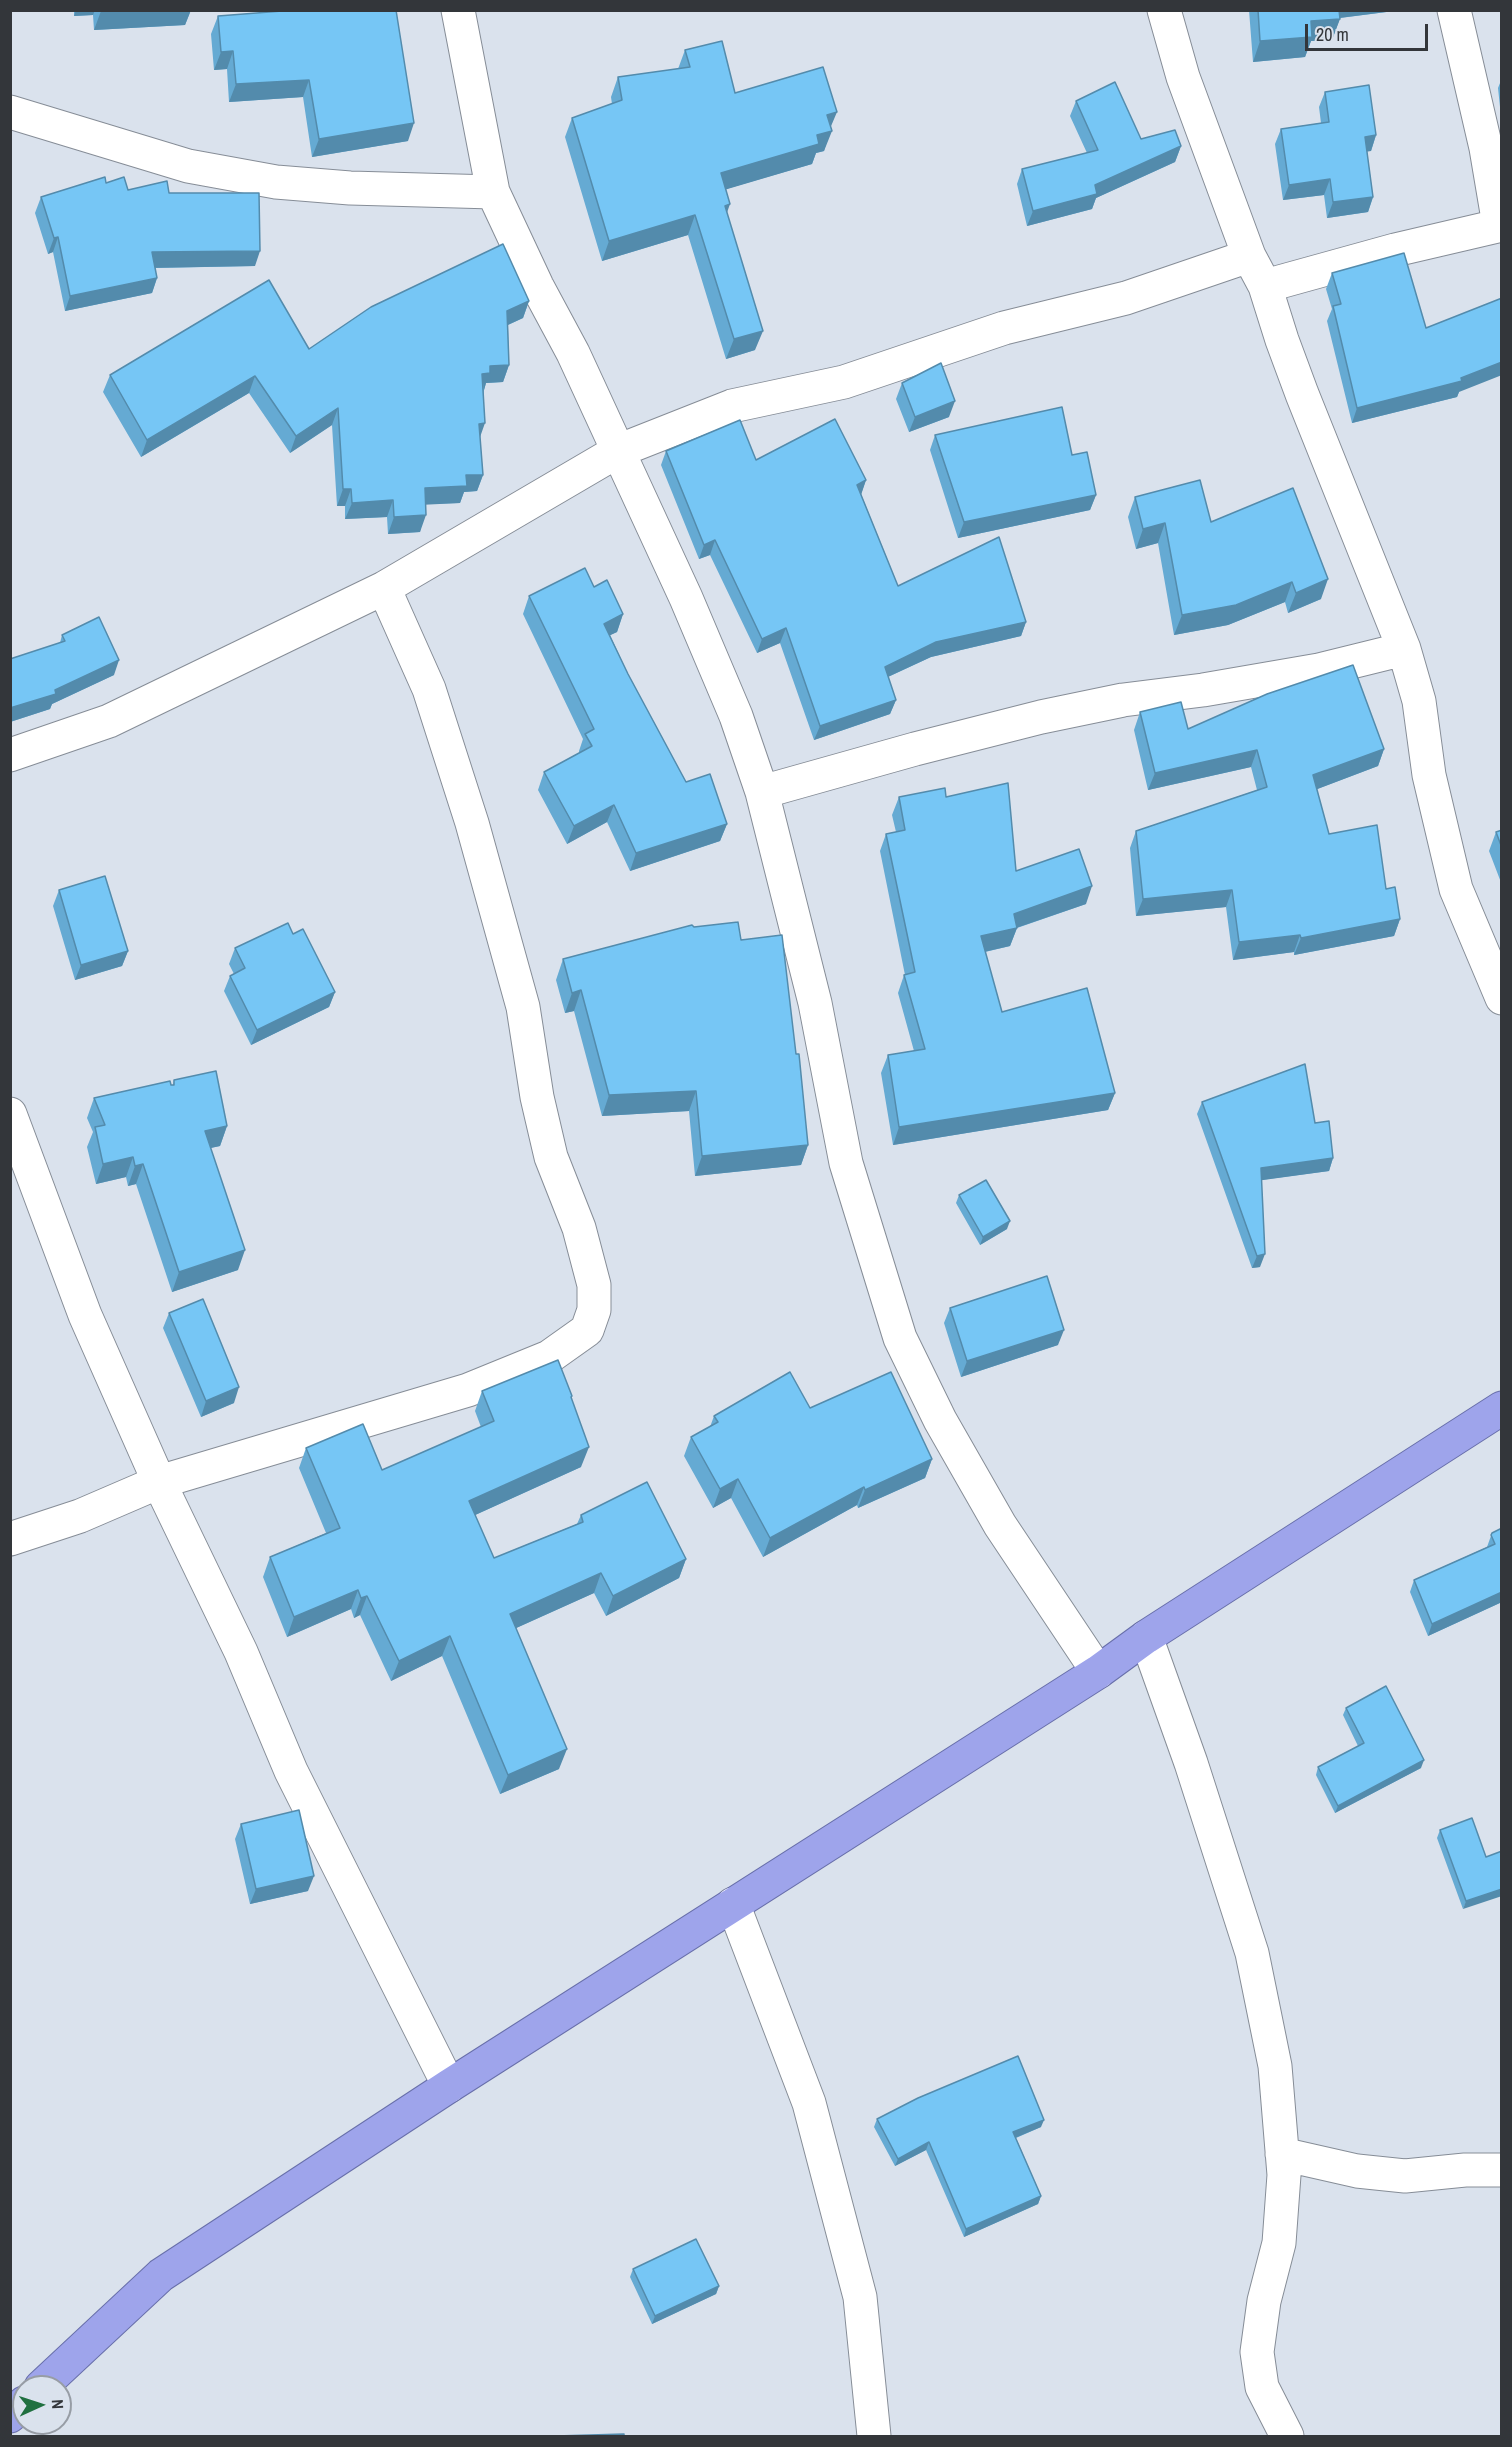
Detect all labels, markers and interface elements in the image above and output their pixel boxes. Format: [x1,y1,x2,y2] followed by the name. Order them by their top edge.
[1308,12,1431,50] scale bar
[1316,22,1349,47] text: 20 m
[12,2375,72,2435] north arrow
[47,2399,69,2409] text: N

